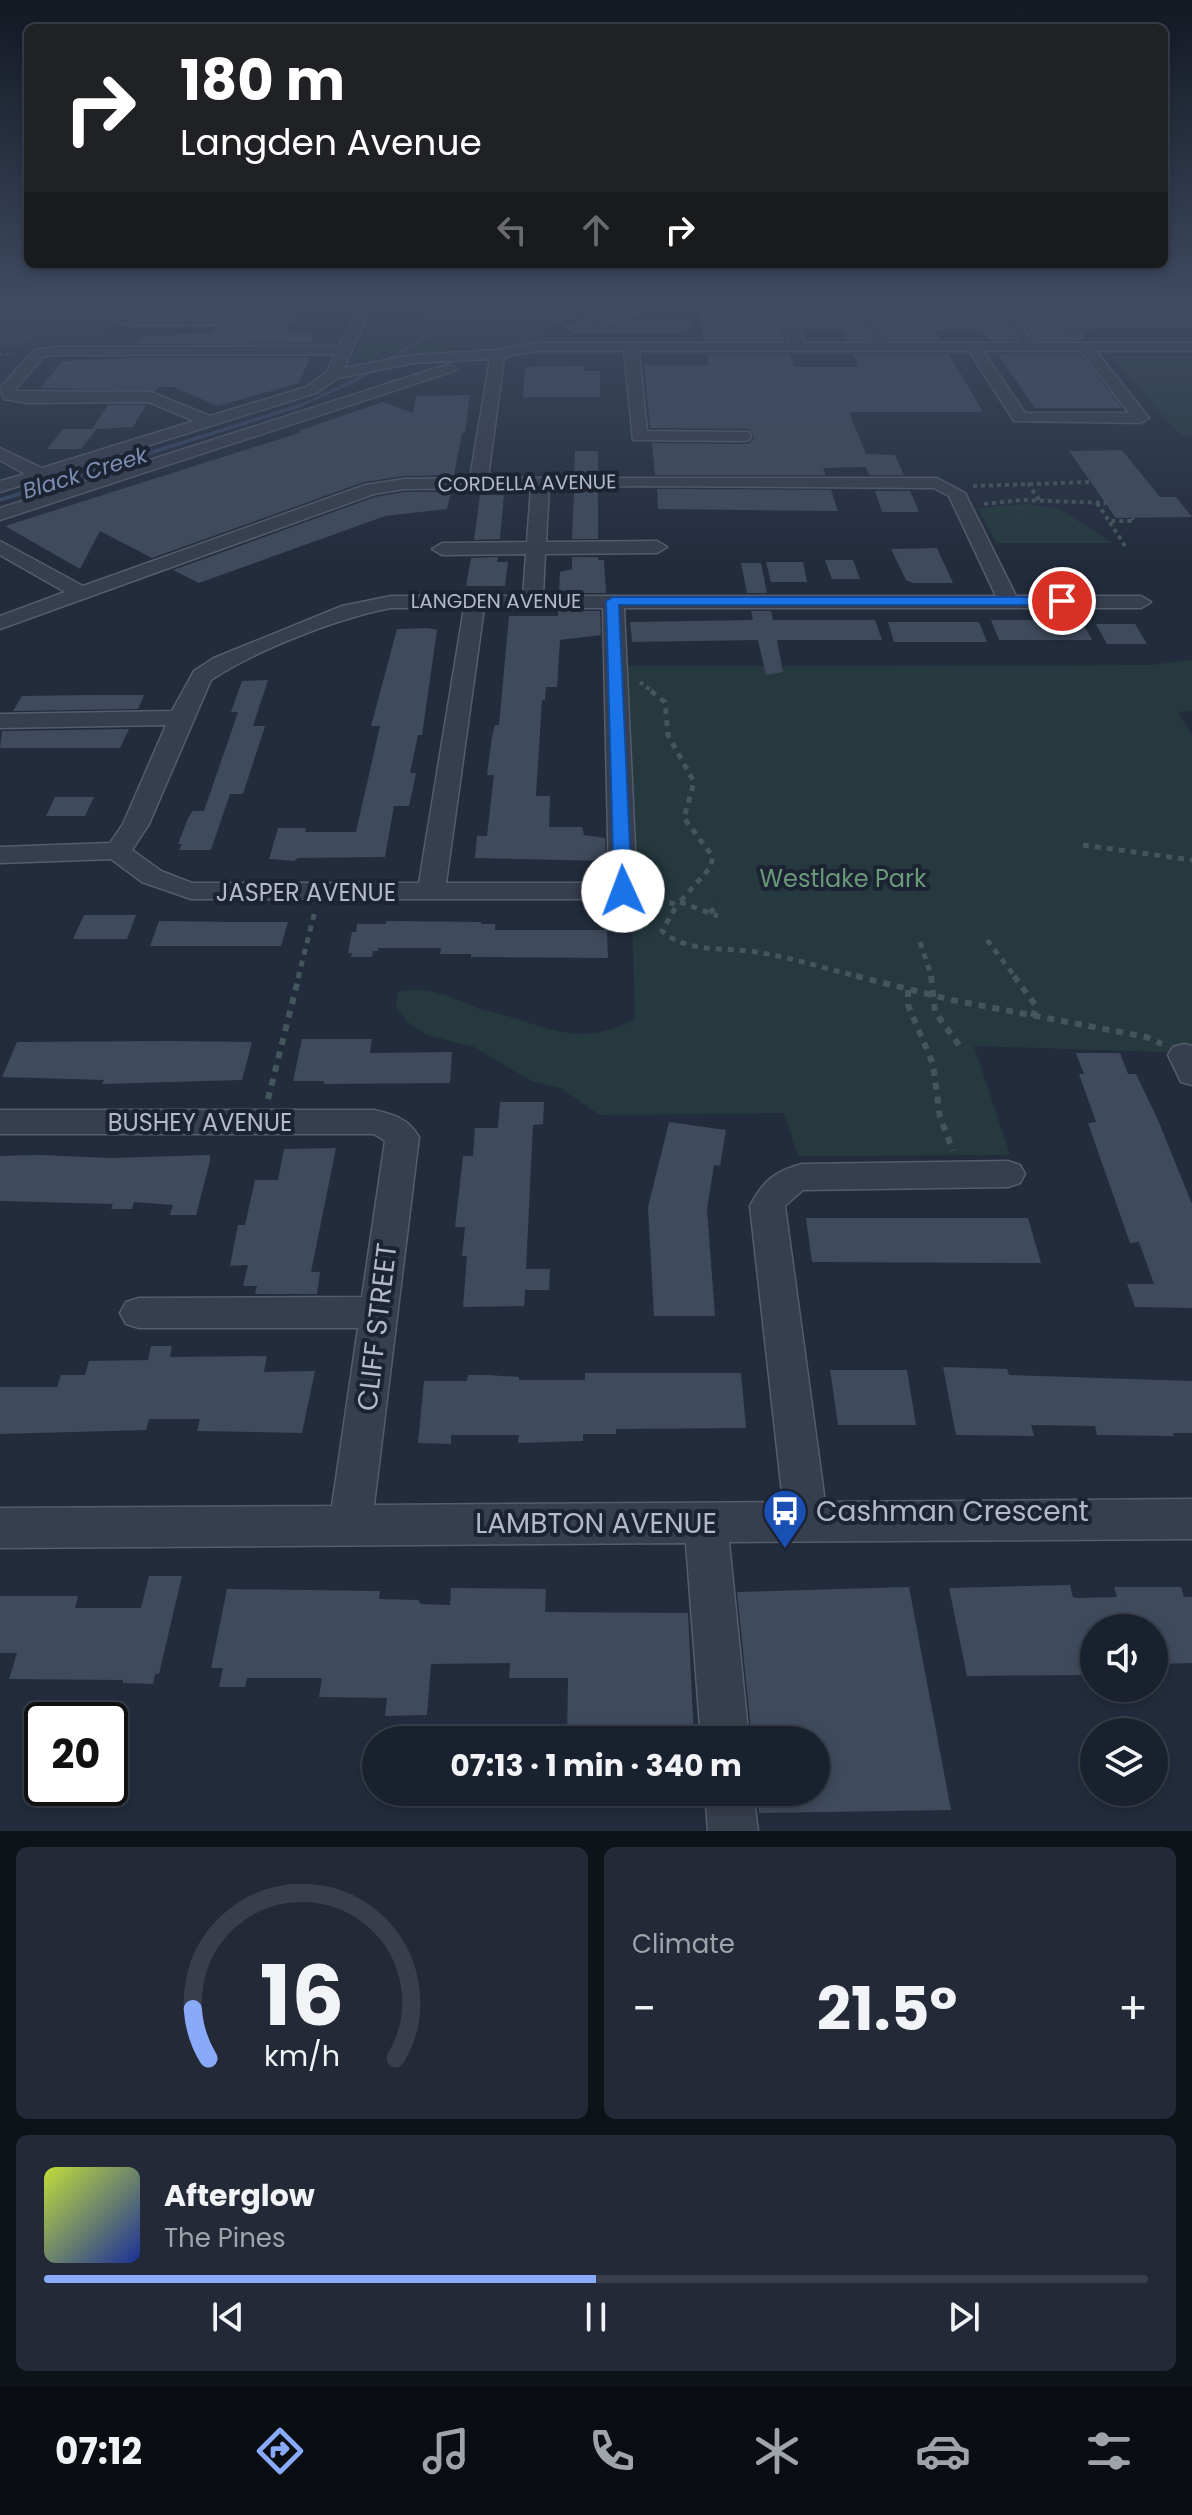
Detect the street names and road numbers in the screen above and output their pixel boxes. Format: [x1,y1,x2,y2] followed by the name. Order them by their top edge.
[437,467,617,499] street label: CORDELLA AVENUE
[411,587,581,615] street label: LANGDEN AVENUE
[216,876,396,909] street label: JASPER AVENUE
[108,1106,292,1139] street label: BUSHEY AVENUE
[347,1241,407,1413] street label: CLIFF STREET
[475,1504,717,1543] street label: LAMBTON AVENUE

